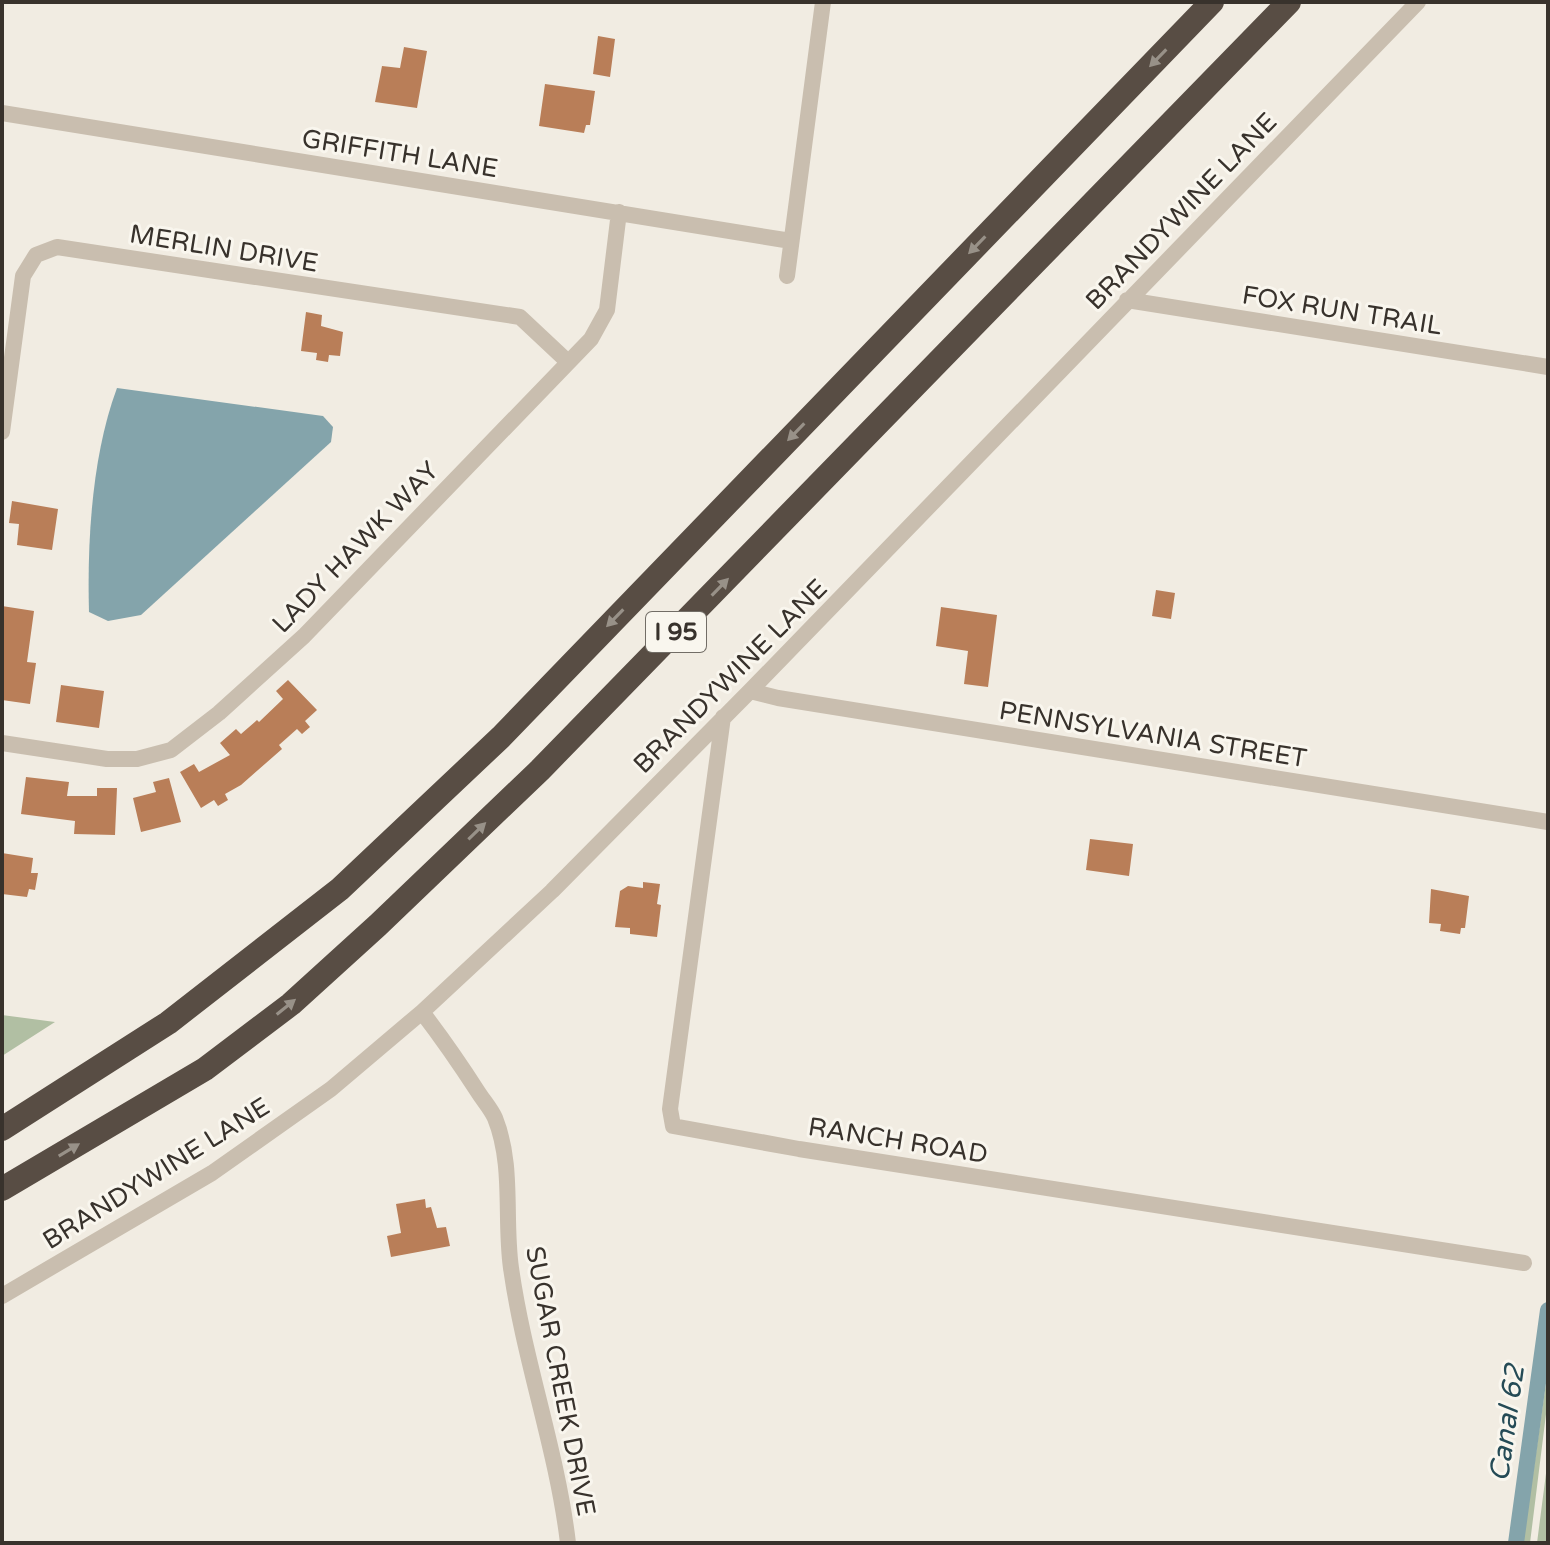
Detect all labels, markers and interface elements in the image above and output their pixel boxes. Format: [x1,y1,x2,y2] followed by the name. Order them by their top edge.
[1149,48,1168,67] one-way arrow
[1079,106,1283,316] street label: BRANDYWINE LANE
[300,123,500,184] street label: GRIFFITH LANE
[128,218,320,279] street label: MERLIN DRIVE
[968,235,987,254] one-way arrow
[1240,279,1444,342] street label: FOX RUN TRAIL
[787,422,806,441] one-way arrow
[266,455,445,639] street label: LADY HAWK WAY
[627,573,834,780] street label: BRANDYWINE LANE
[710,578,728,597] one-way arrow
[607,608,625,627] one-way arrow
[646,612,706,652] road number: I 95
[997,695,1309,774] street label: PENNSYLVANIA STREET
[467,822,486,840] one-way arrow
[276,999,297,1016] one-way arrow
[37,1091,275,1256] street label: BRANDYWINE LANE
[806,1111,990,1170] street label: RANCH ROAD
[58,1143,80,1157] one-way arrow
[519,1244,602,1519] street label: SUGAR CREEK DRIVE
[1482,1360,1532,1484] water label: Canal 62

